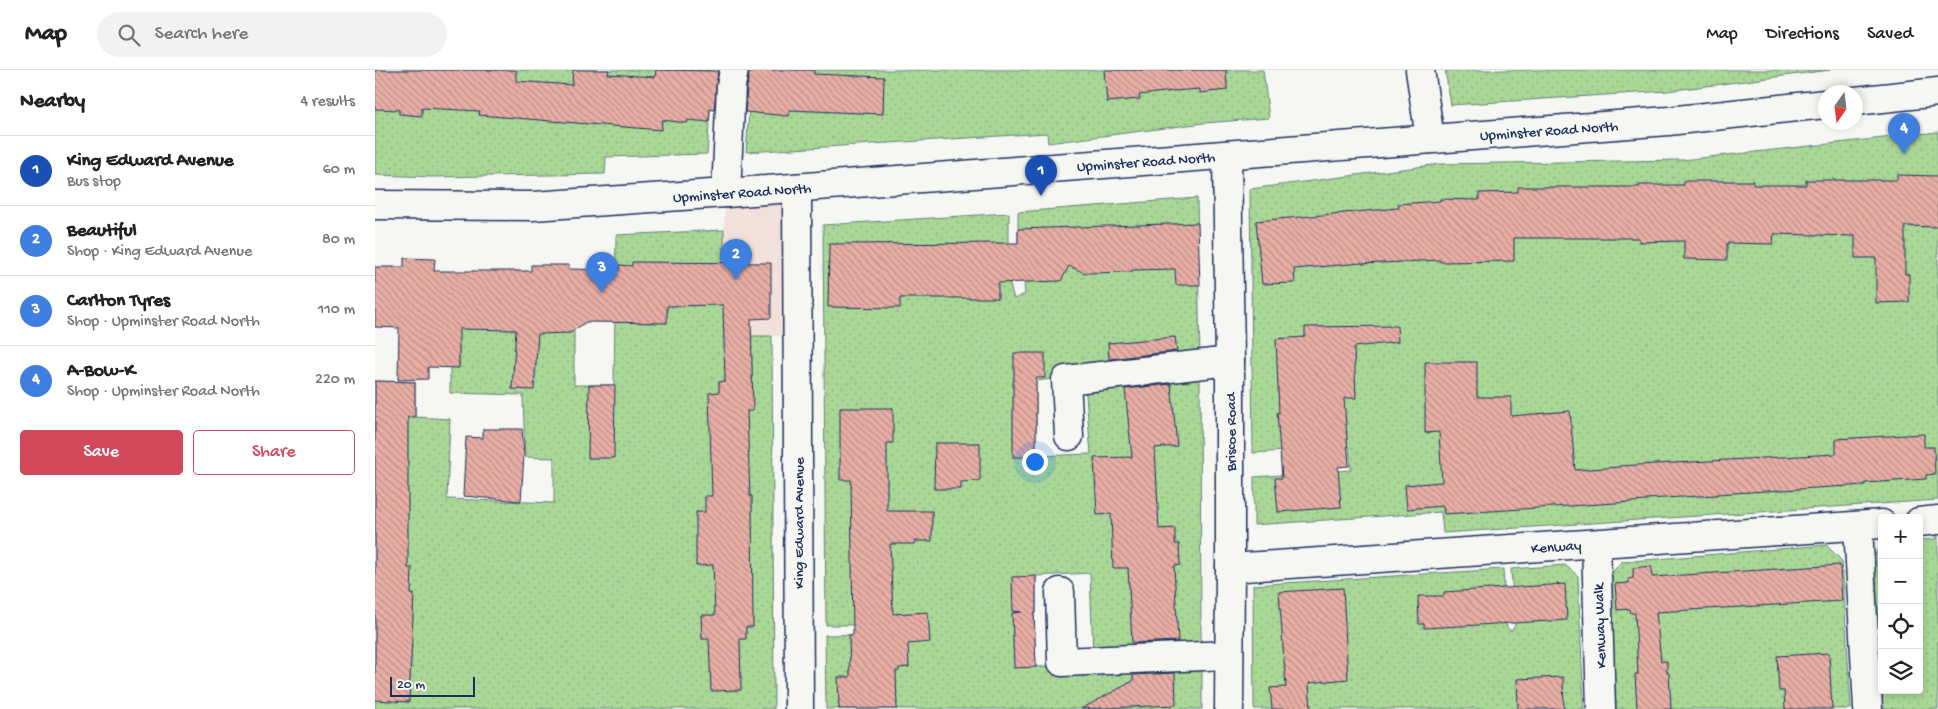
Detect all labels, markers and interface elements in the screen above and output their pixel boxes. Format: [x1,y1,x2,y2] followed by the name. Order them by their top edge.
[97,12,447,57] search box
[25,20,67,49] text: Map
[115,21,143,49] icon: search
[155,23,248,46] text: Search here
[1706,24,1738,45] text: Map
[1766,24,1839,45] text: Directions
[1867,24,1913,45] text: Saved
[1818,85,1863,130] north arrow
[20,90,85,115] text: Nearby
[300,93,355,112] text: 4 results
[1888,113,1920,154] pin: 4
[1479,118,1619,146] street label: Upminster Road North
[1076,149,1216,177] street label: Upminster Road North
[67,150,234,173] text: King Edward Avenue
[1025,155,1057,196] pin: 1
[33,161,39,180] text: 1
[323,161,355,180] text: 60 m
[67,173,121,192] text: Bus stop
[672,180,812,208] street label: Upminster Road North
[67,220,137,243] text: Beautiful
[32,231,40,250] text: 2
[322,231,355,250] text: 80 m
[720,239,752,280] pin: 2
[67,243,252,262] text: Shop · King Edward Avenue
[586,252,618,293] pin: 3
[67,290,170,313] text: Carlton Tyres
[32,301,40,320] text: 3
[318,301,355,320] text: 110 m
[67,313,260,332] text: Shop · Upminster Road North
[67,360,135,383] text: A-Bow-K
[32,371,40,390] text: 4
[315,371,355,390] text: 220 m
[67,383,260,402] text: Shop · Upminster Road North
[1223,391,1241,472] street label: Briscoe Road
[20,430,183,475] button: Save
[193,430,355,475] button: Share
[1022,449,1048,475] your location
[791,457,809,589] street label: King Edward Avenue
[1878,514,1923,694] map controls
[1878,514,1923,559] button: +
[1530,537,1583,559] street label: Kenway
[1878,559,1923,604] button: −
[1590,582,1611,669] street label: Kenway Walk
[1878,604,1923,649] button: locate
[1878,649,1923,694] button: layers
[390,674,475,697] scale bar
[397,677,425,694] text: 20 m

